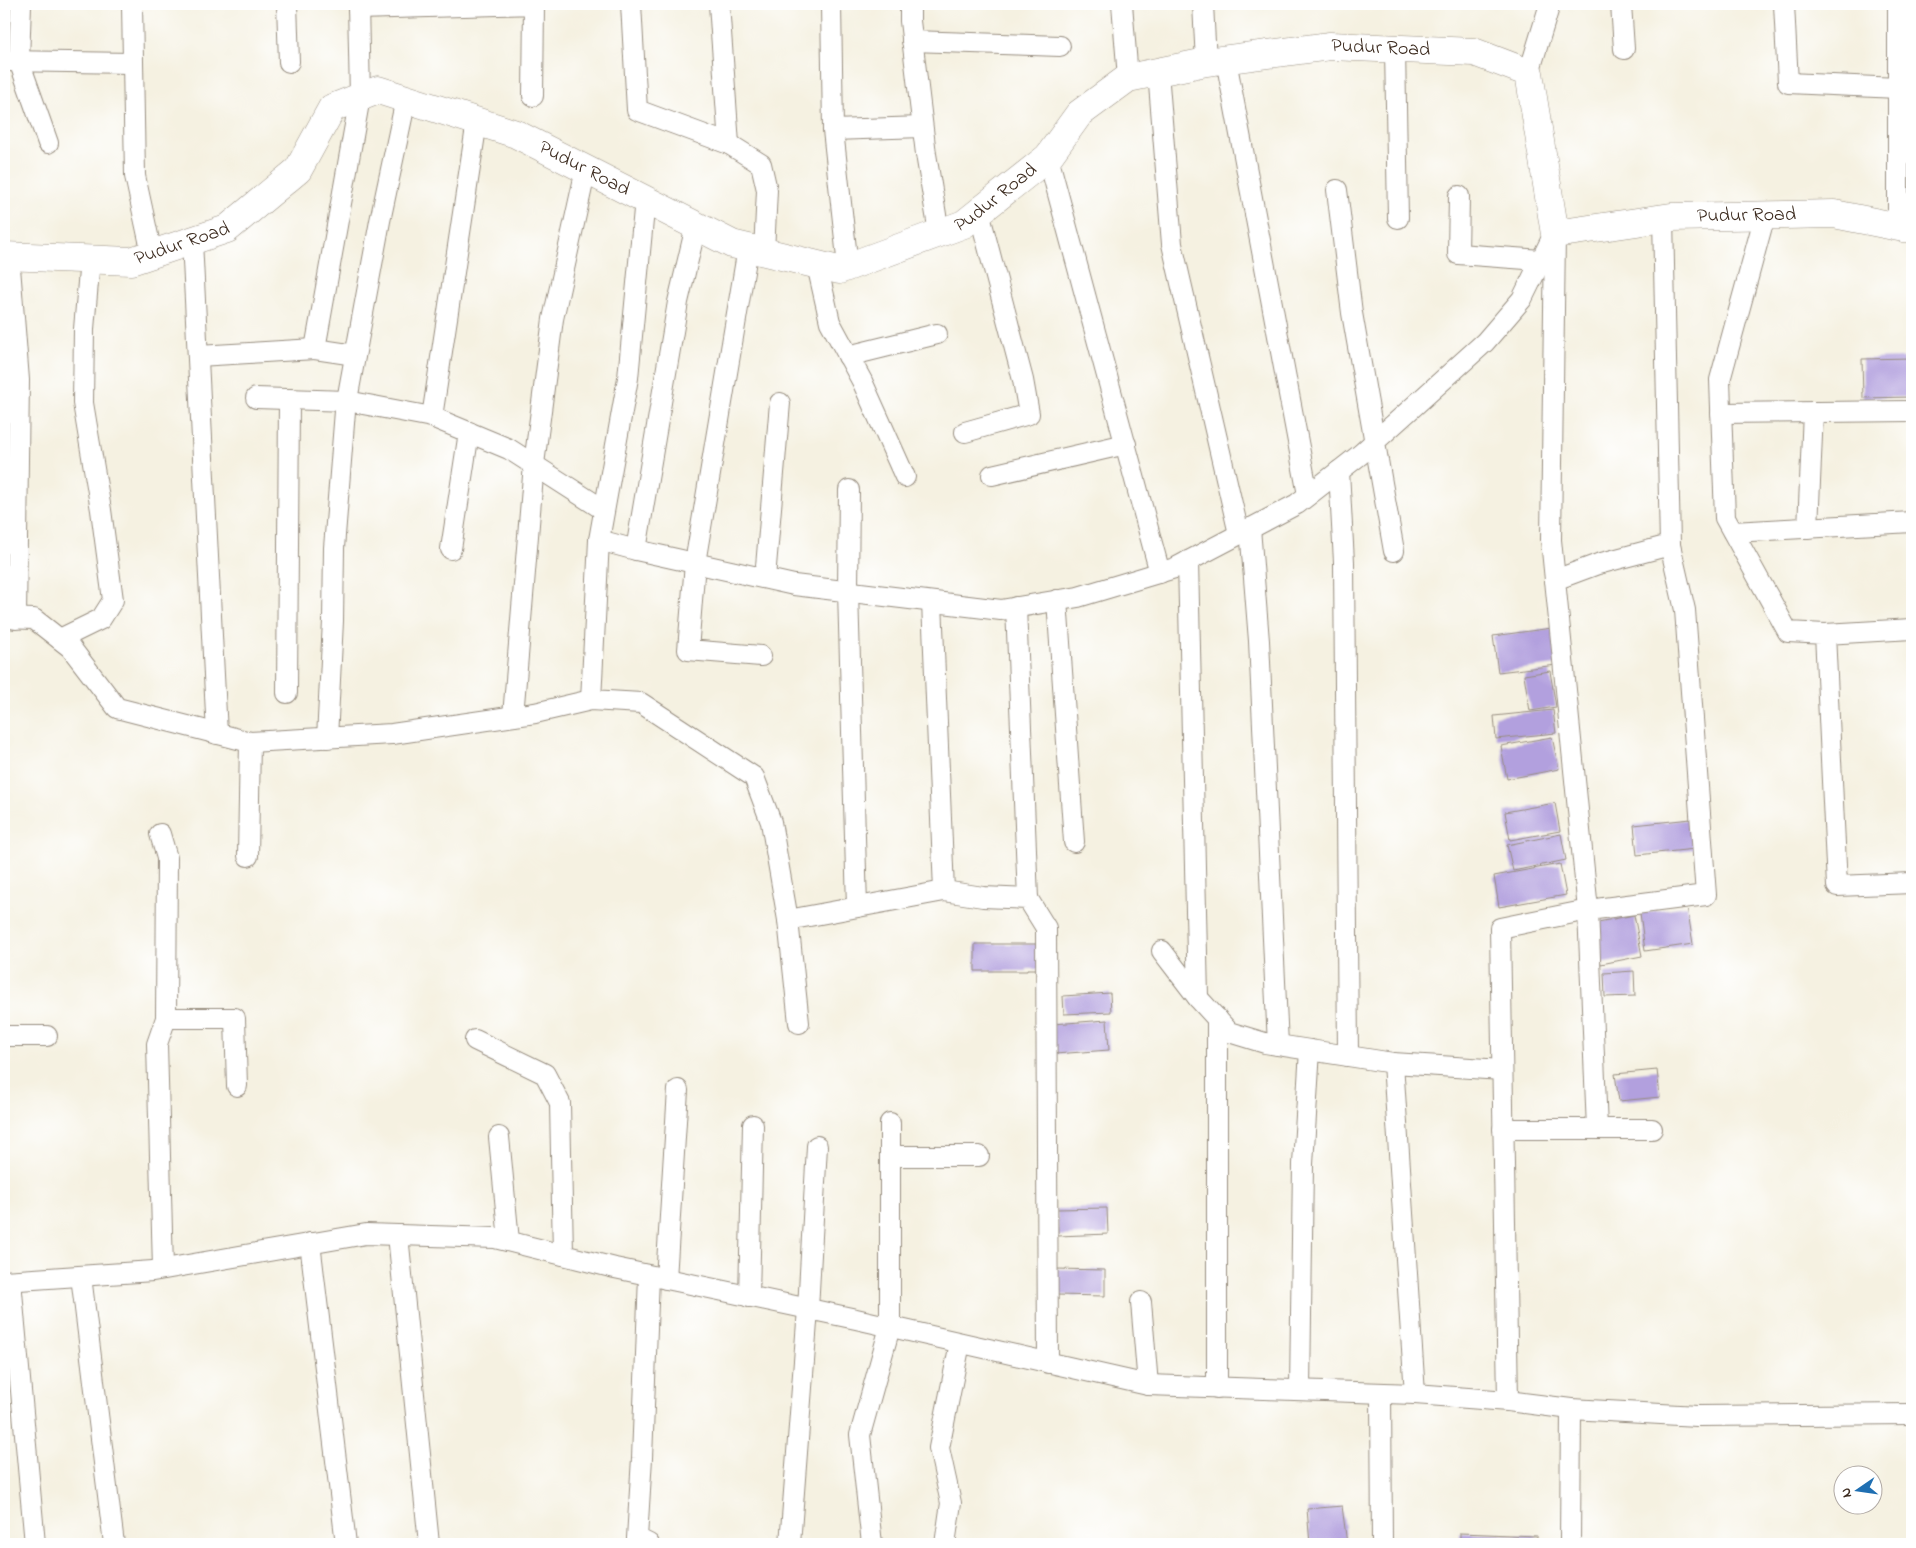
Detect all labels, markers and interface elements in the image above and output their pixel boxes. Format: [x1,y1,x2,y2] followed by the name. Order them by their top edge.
[1331,32,1431,65] street label: Pudur Road
[533,133,635,204] street label: Pudur Road
[951,156,1044,241] street label: Pudur Road
[1697,200,1796,231] street label: Pudur Road
[131,215,234,273] street label: Pudur Road
[1834,1466,1884,1516] north arrow
[1836,1486,1858,1500] text: N

